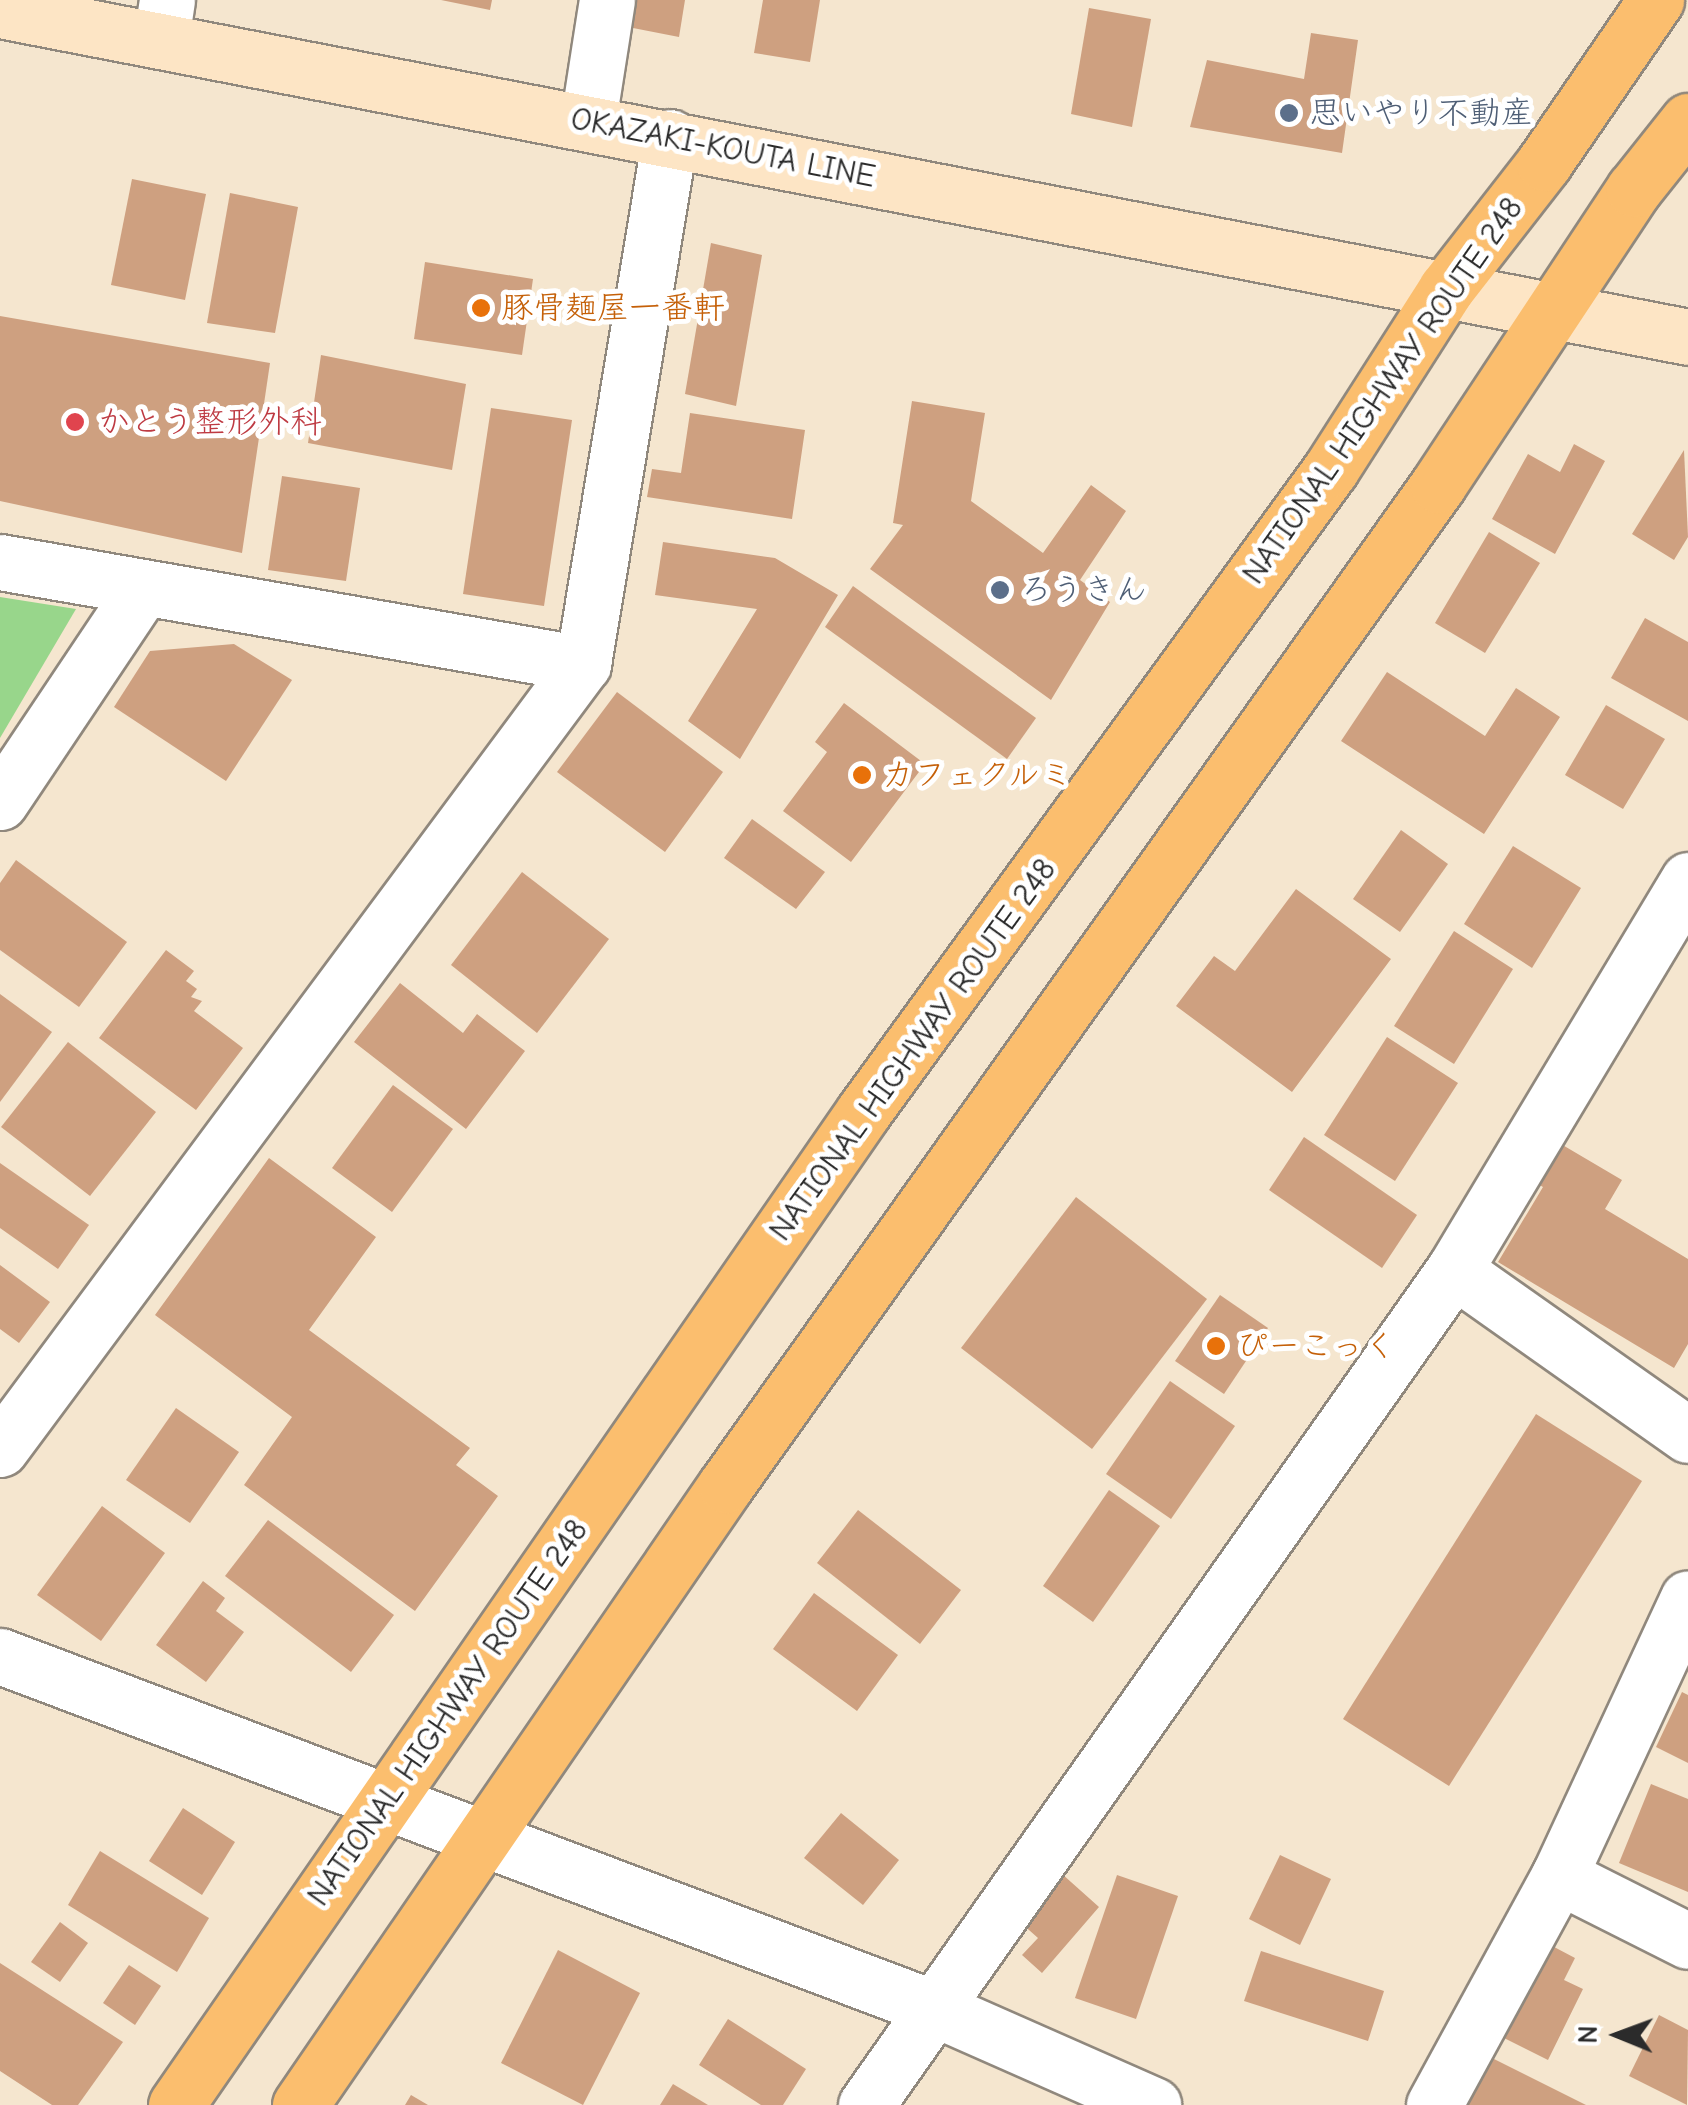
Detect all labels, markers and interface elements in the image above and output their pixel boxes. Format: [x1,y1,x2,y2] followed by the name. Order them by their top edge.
[1309,94,1533,132] place label: 思いやり不動産
[568,100,878,196] street label: OKAZAKI-KOUTA LINE
[1278,102,1300,124] marker: 思いやり不動産
[1235,190,1531,592] street label: NATIONAL HIGHWAY ROUTE 248
[501,289,725,327] place label: 豚骨麺屋一番軒
[470,297,492,319] marker: 豚骨麺屋一番軒
[98,403,322,441] place label: かとう整形外科
[62,409,88,435] marker: かとう整形外科
[1020,571,1148,609] place label: ろうきん
[989,579,1011,601] marker: ろうきん
[882,756,1074,794] place label: カフェクルミ
[851,764,873,786] marker: カフェクルミ
[761,852,1065,1248] street label: NATIONAL HIGHWAY ROUTE 248
[1236,1327,1396,1365] place label: ぴーこっく
[1205,1335,1227,1357] marker: ぴーこっく
[300,1512,596,1914] street label: NATIONAL HIGHWAY ROUTE 248
[1568,1985,1668,2085] north arrow
[1572,2025,1604,2044] text: N

